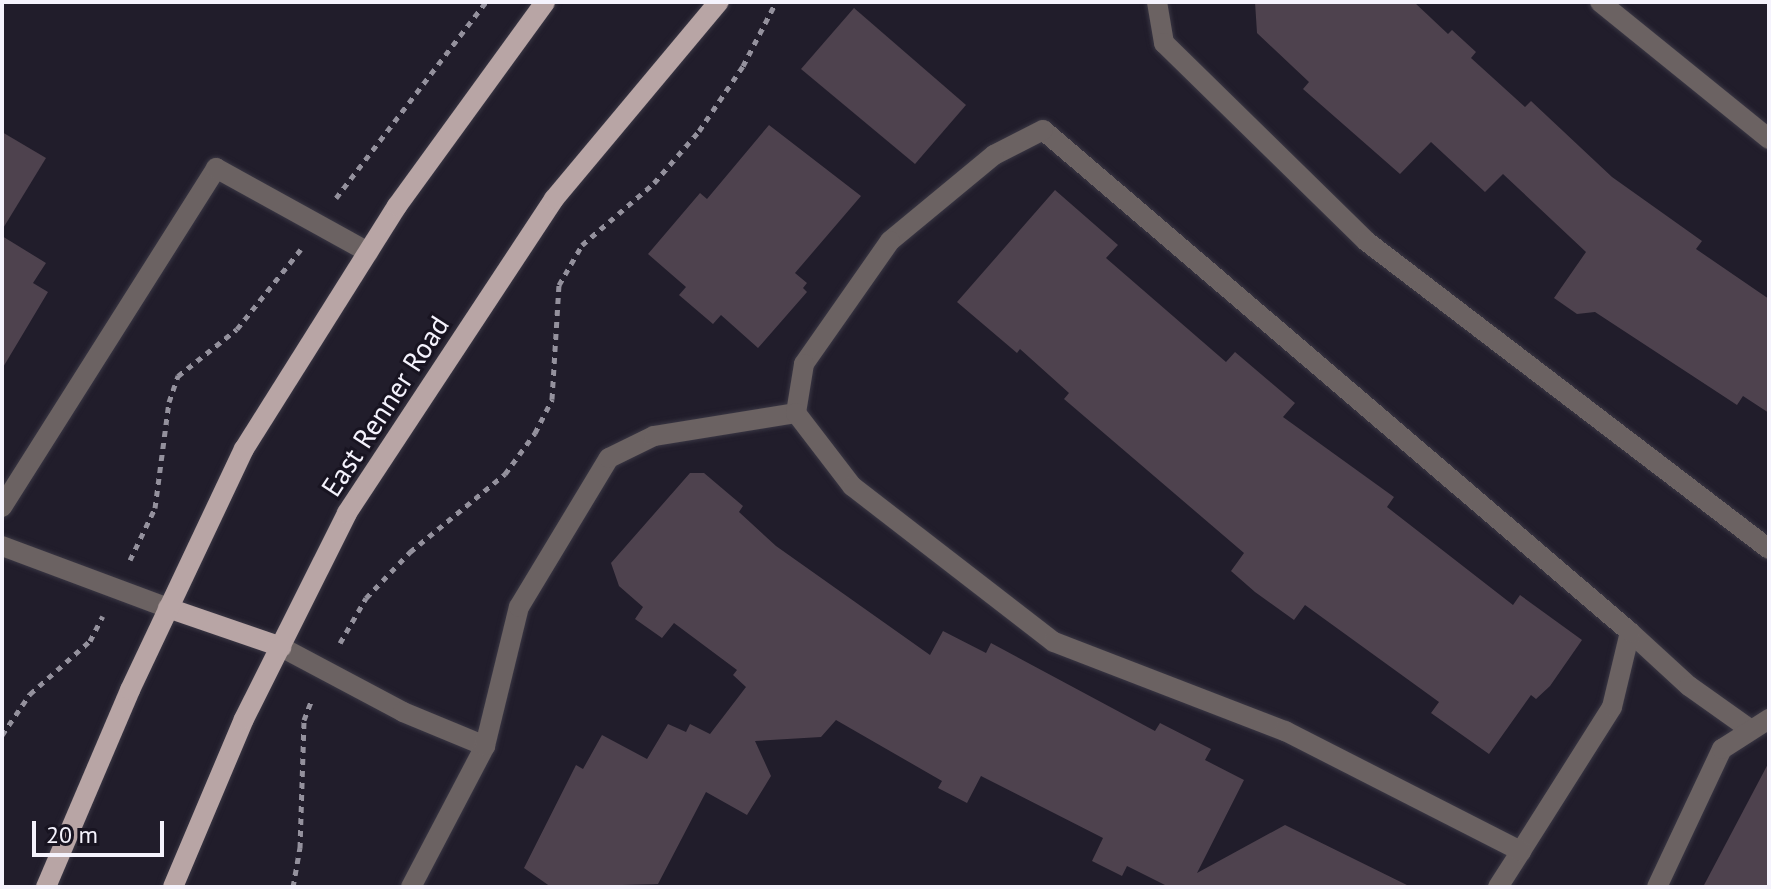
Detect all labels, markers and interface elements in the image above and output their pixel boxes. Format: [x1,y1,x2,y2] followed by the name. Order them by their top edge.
[314,309,456,503] street label: East Renner Road
[36,805,168,855] scale bar
[46,819,98,850] text: 20 m

